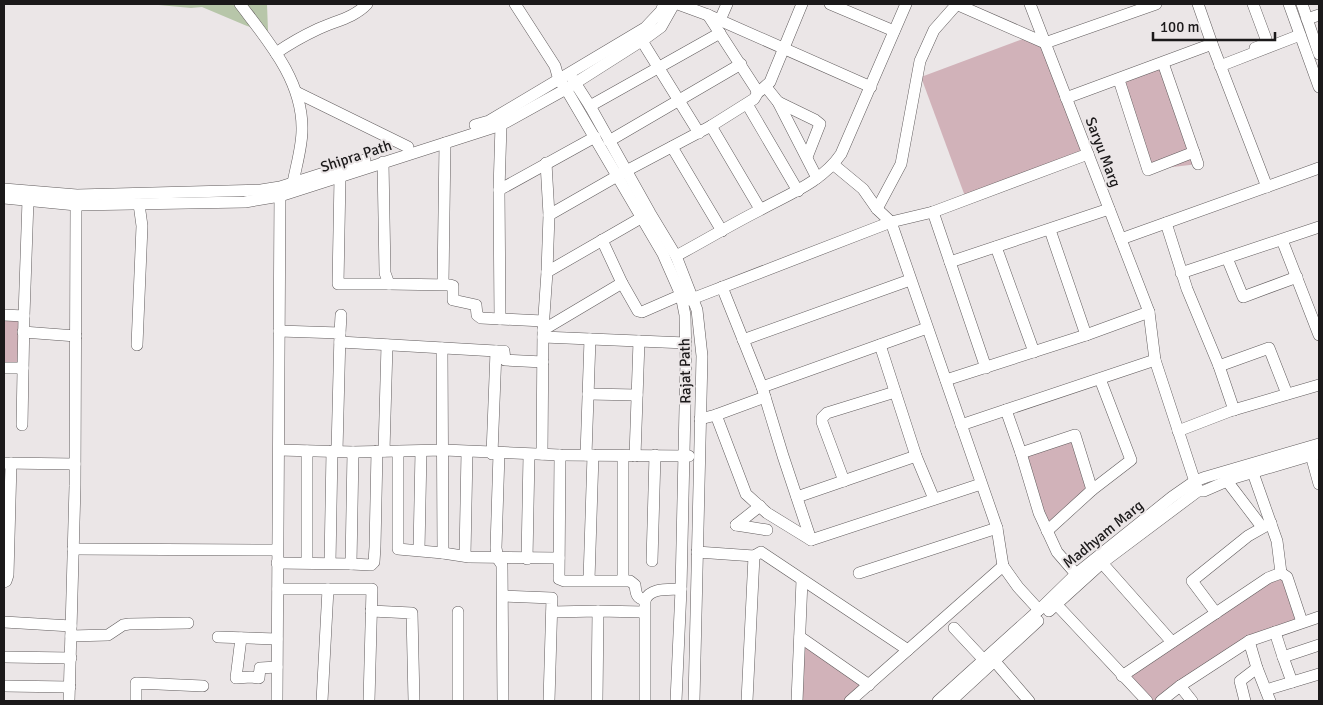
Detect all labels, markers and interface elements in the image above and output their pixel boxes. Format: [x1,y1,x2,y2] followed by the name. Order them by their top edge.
[1153,10,1276,42] scale bar
[1160,18,1200,36] text: 100 m
[1081,115,1125,190] street label: Saryu Marg
[318,136,394,176] street label: Shipra Path
[675,338,695,404] street label: Rajat Path
[1059,496,1147,572] street label: Madhyam Marg

